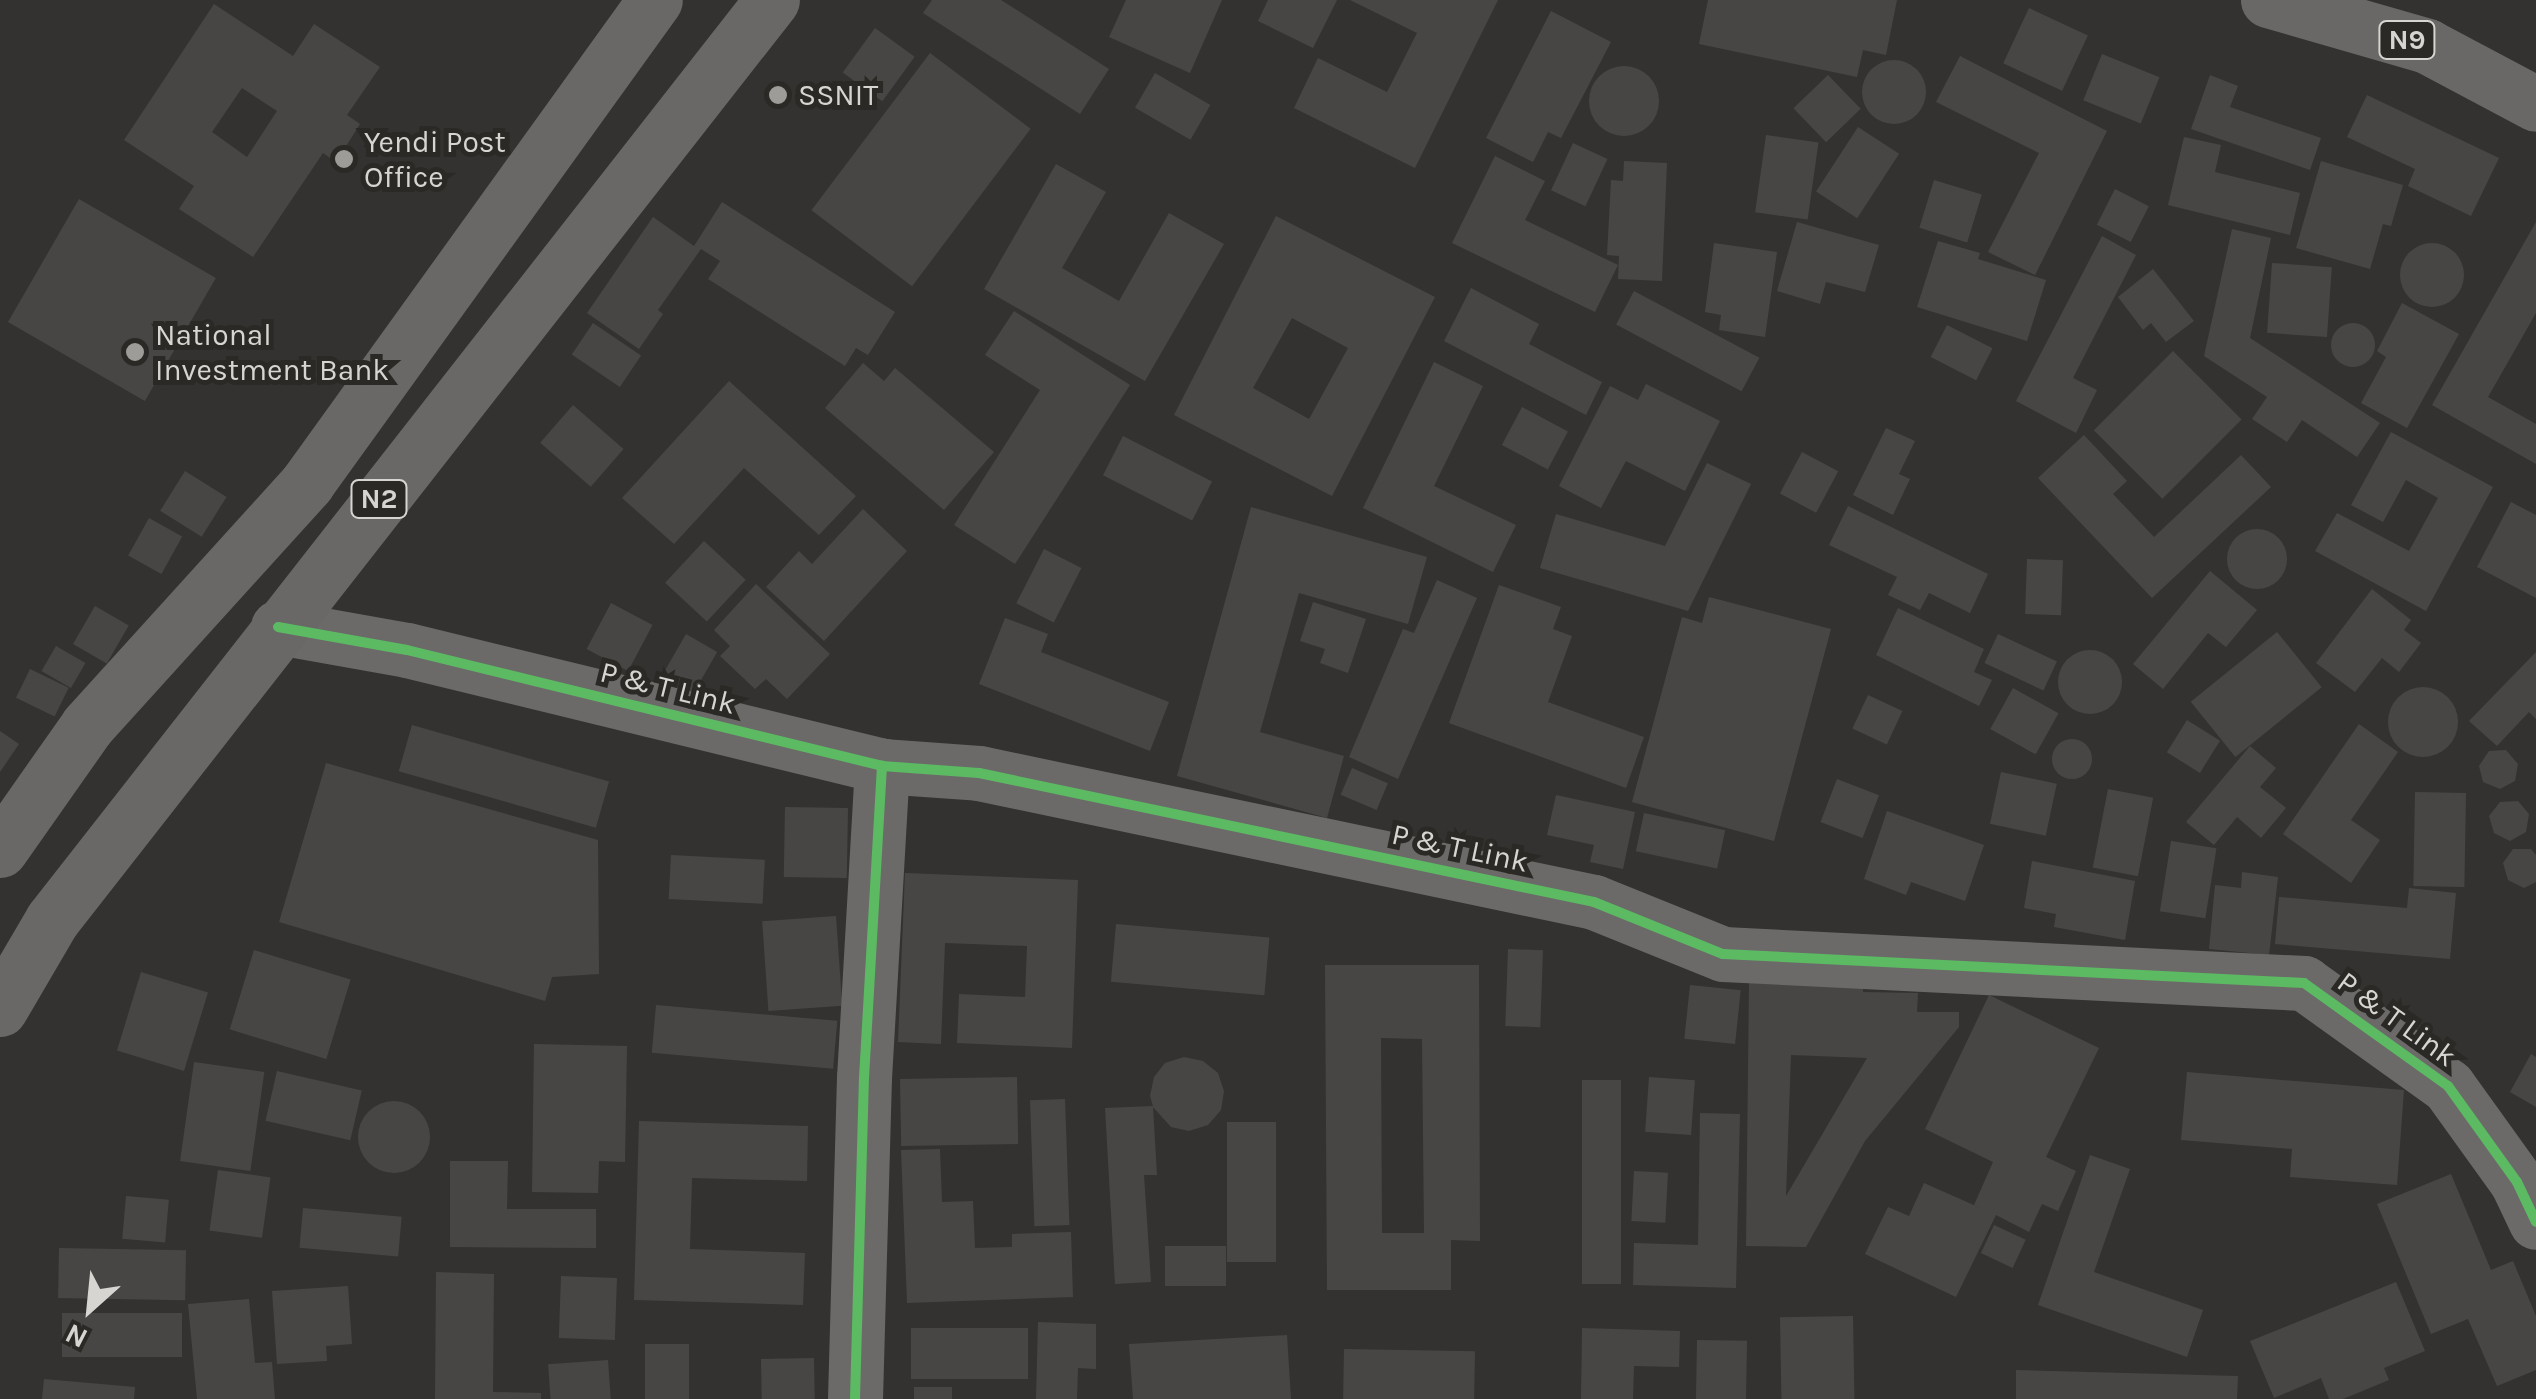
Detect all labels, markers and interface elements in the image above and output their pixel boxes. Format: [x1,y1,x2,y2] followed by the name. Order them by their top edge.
[2377,17,2437,63] road number: N9
[798,77,878,113] place label: SSNIT
[767,84,789,106] marker: SSNIT
[364,124,506,194] place label: Yendi Post Office
[333,148,355,170] marker: Yendi Post Office
[155,317,389,388] place label: National Investment Bank
[124,341,146,363] marker: National Investment Bank
[349,476,409,522] road number: N2
[596,654,740,722] street label: P & T Link
[1389,816,1531,880] street label: P & T Link
[2330,964,2464,1074] street label: P & T Link
[40,1259,140,1359] north arrow
[60,1317,93,1355] text: N

